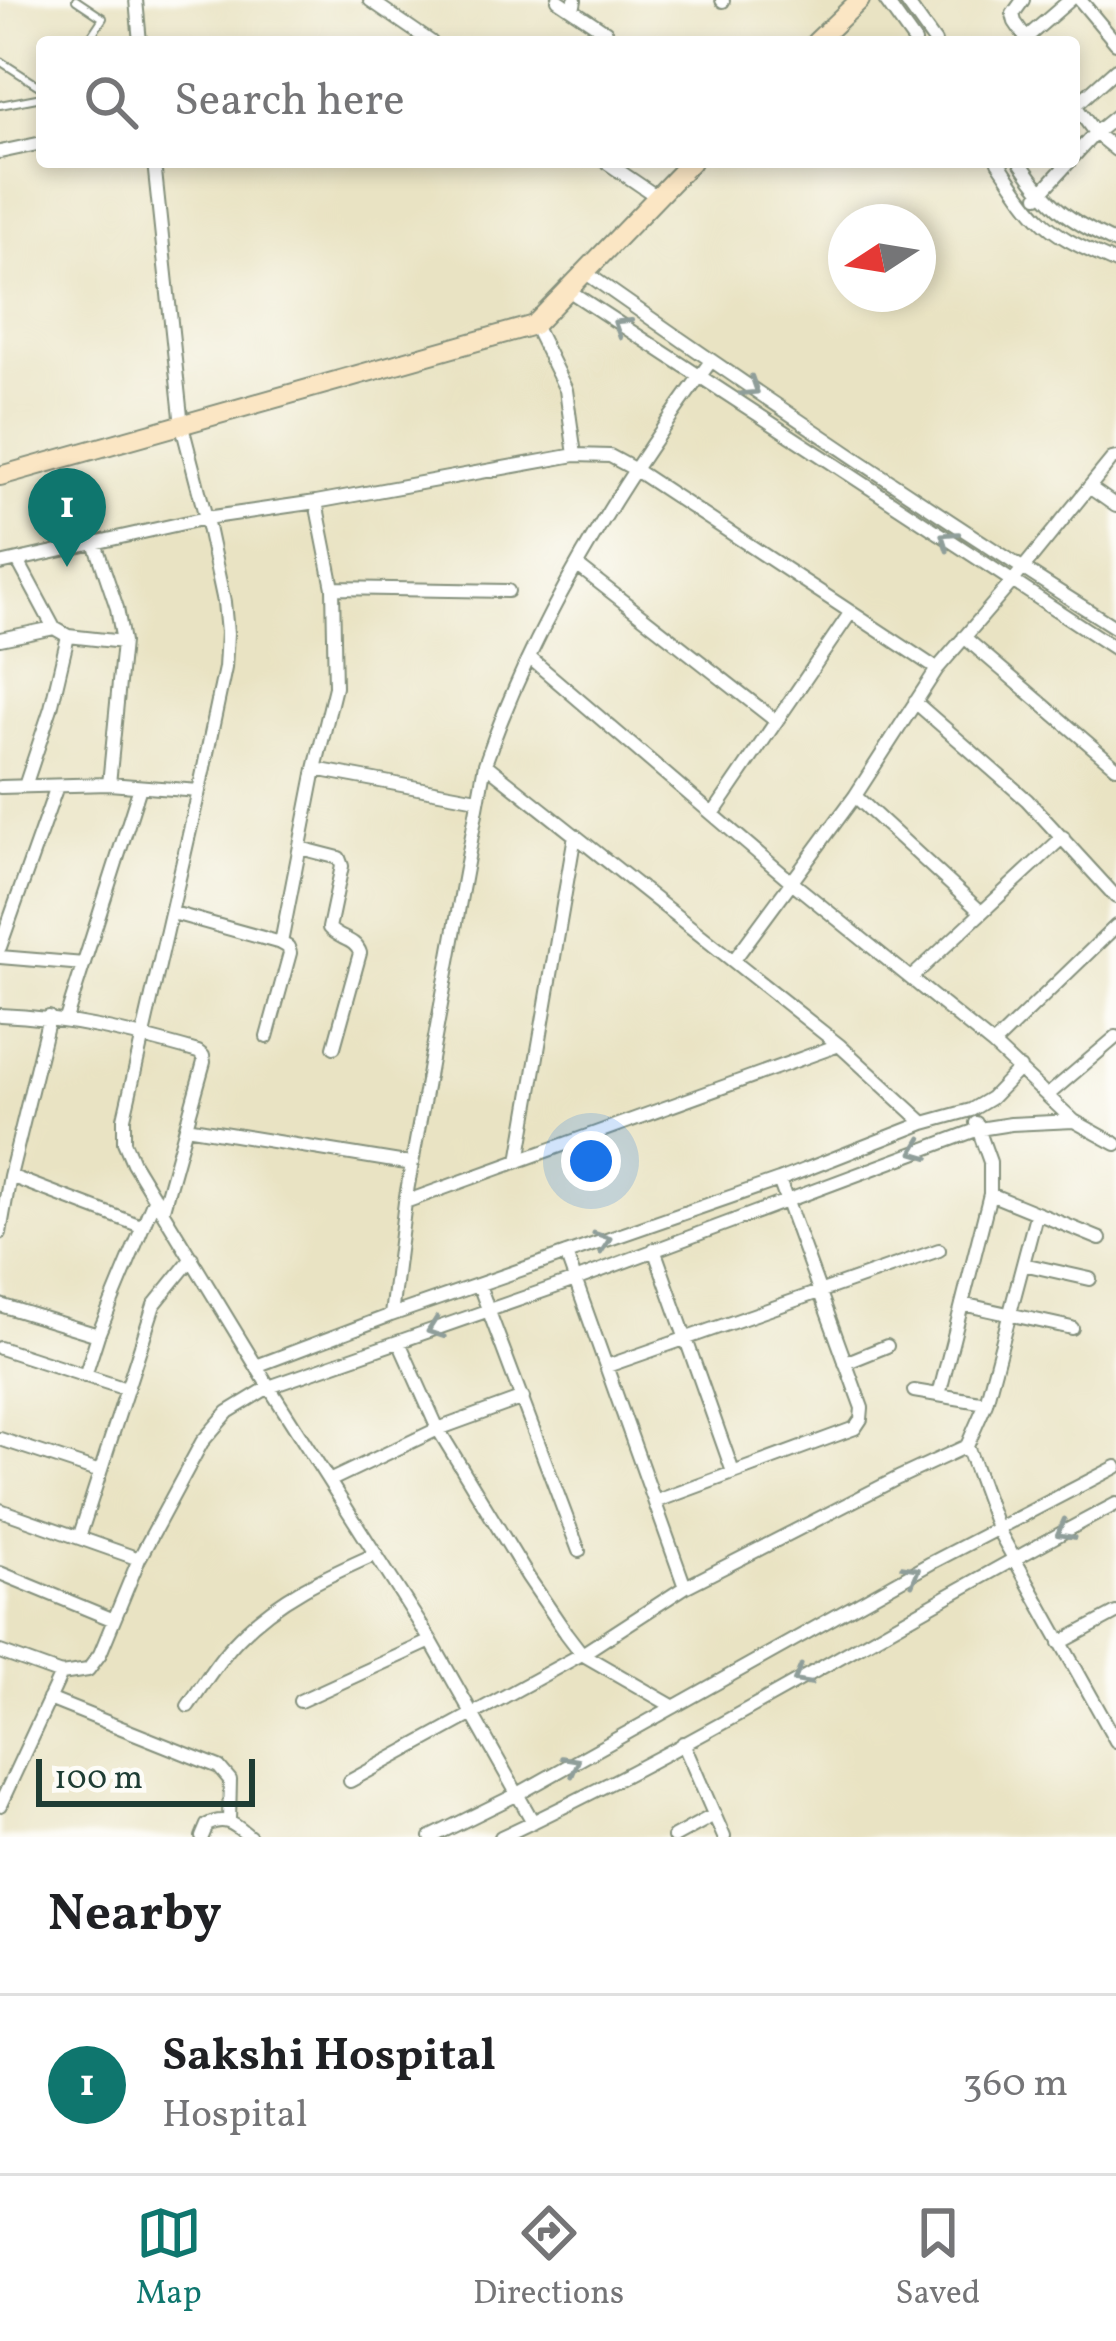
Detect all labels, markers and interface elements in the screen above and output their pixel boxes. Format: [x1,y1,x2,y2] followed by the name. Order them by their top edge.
[36,36,1080,168] search box
[78,69,144,135] icon: search
[174,71,405,134] text: Search here
[828,204,936,312] north arrow
[613,318,635,340] one-way arrow
[738,373,760,395] one-way arrow
[28,468,106,567] pin: 1
[939,532,961,554] one-way arrow
[561,1131,621,1191] your location
[910,1136,931,1161] one-way arrow
[591,1231,612,1255] one-way arrow
[426,1315,447,1339] one-way arrow
[1056,1517,1077,1540] one-way arrow
[900,1564,921,1587] one-way arrow
[792,1663,814,1686] one-way arrow
[36,1753,255,1806] scale bar
[559,1755,581,1778] one-way arrow
[54,1757,143,1803] text: 100 m
[48,1880,222,1951] text: Nearby
[162,2026,496,2089] text: Sakshi Hospital
[79,2058,95,2112] text: 1
[963,2058,1068,2112] text: 360 m
[162,2089,308,2143] text: Hospital
[136,2200,202,2318] tab: Map
[473,2200,624,2318] tab: Directions
[895,2200,980,2318] tab: Saved

